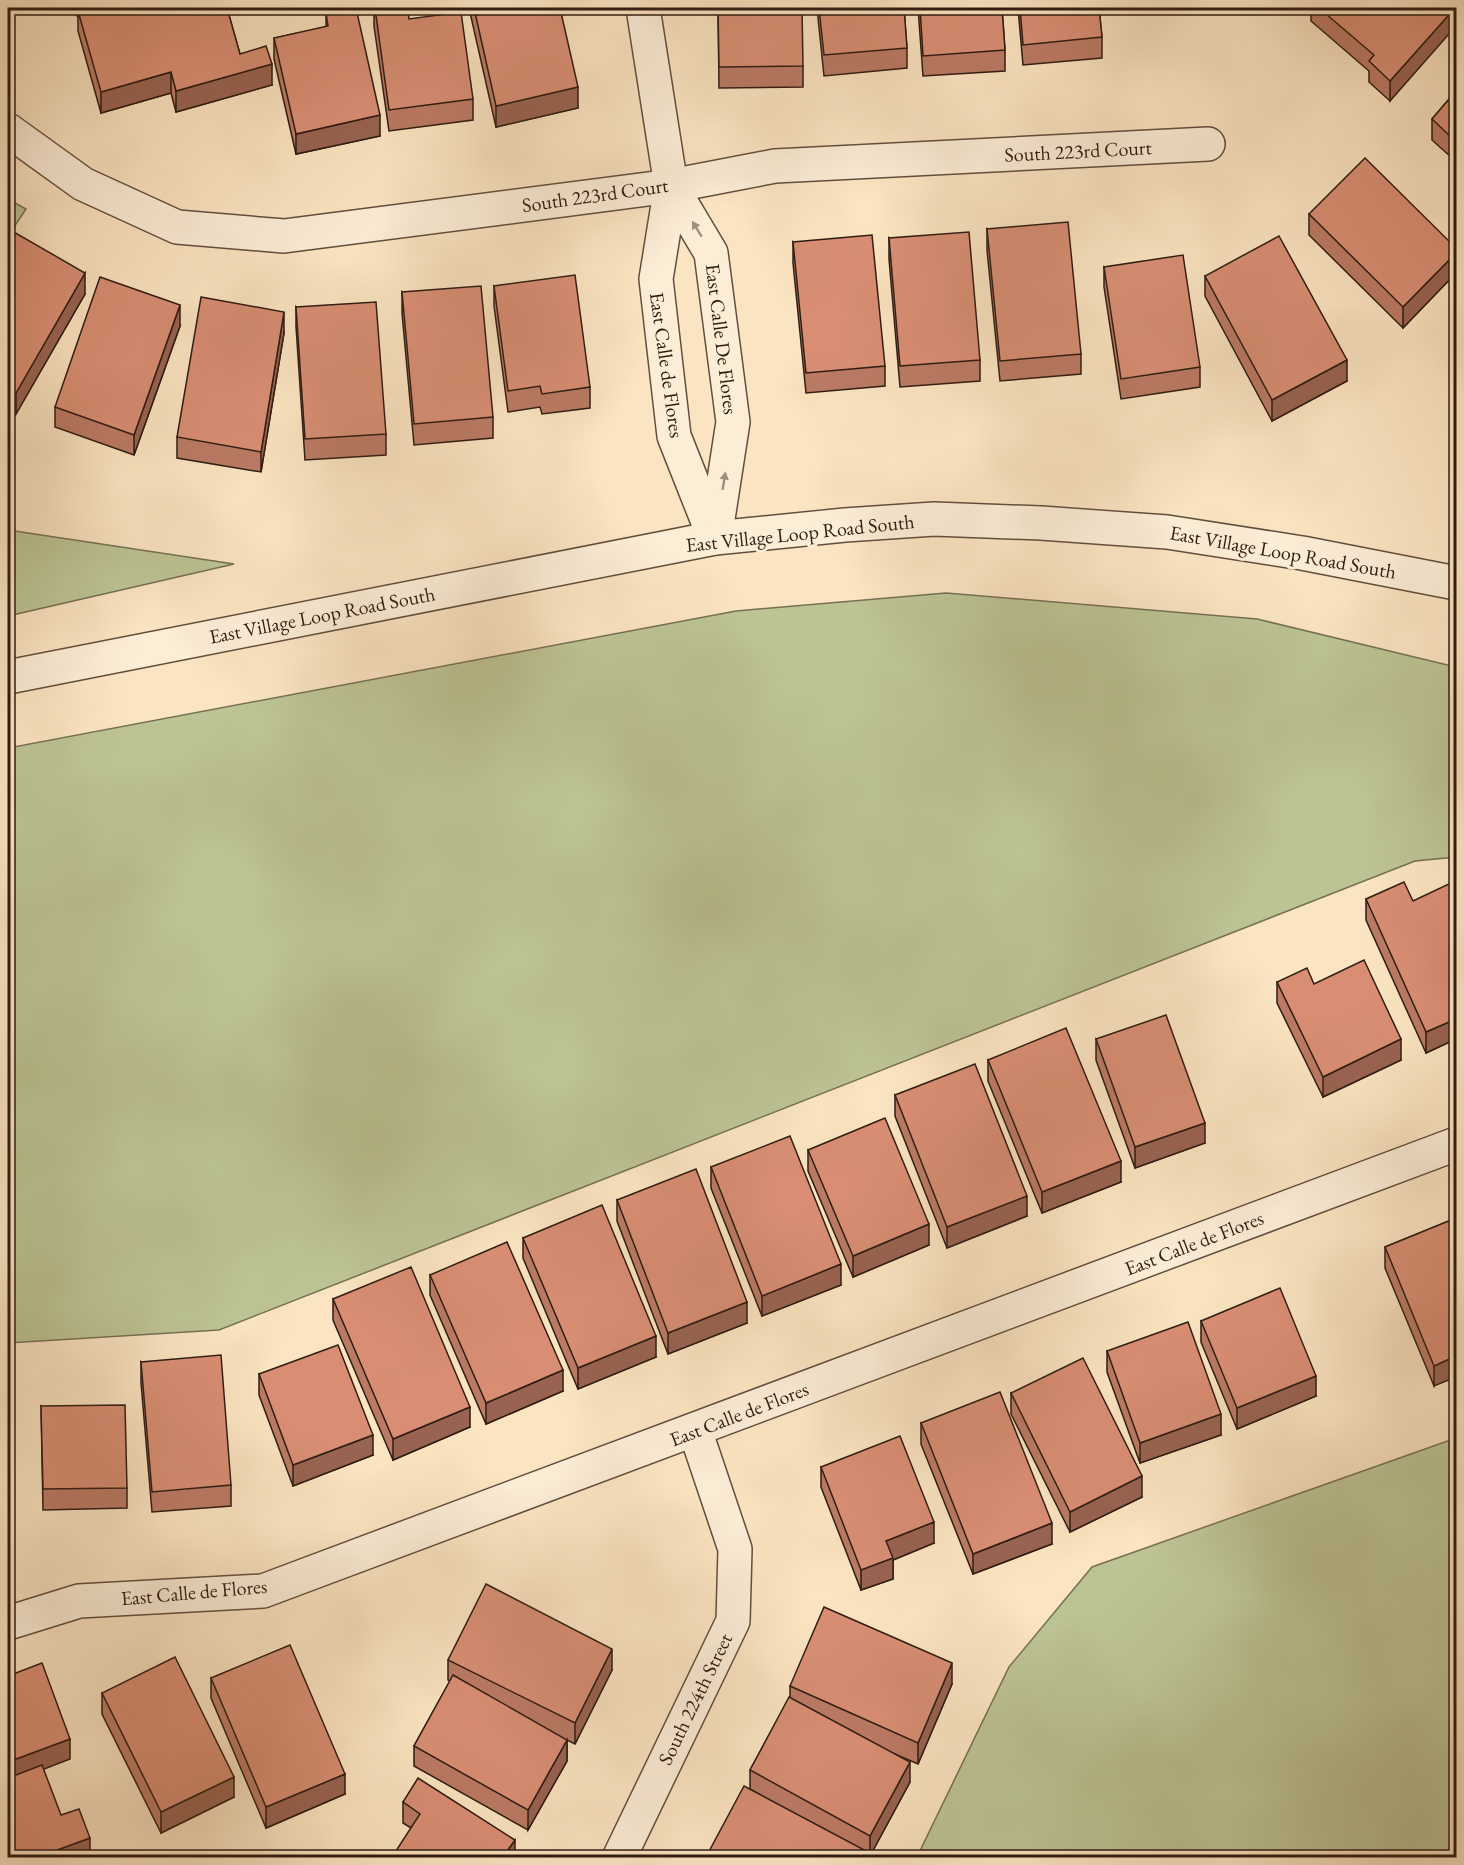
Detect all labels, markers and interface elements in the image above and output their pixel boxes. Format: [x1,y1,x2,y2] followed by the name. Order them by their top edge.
[1004,134,1153,168] street label: South 223rd Court
[520,172,671,218] street label: South 223rd Court
[691,221,702,237] one-way arrow
[700,262,744,416] street label: East Calle De Flores
[644,290,690,440] street label: East Calle de Flores
[720,471,729,490] one-way arrow
[684,508,916,558] street label: East Village Loop Road South
[1168,519,1398,585] street label: East Village Loop Road South
[207,580,437,650] street label: East Village Loop Road South
[1121,1205,1267,1281] street label: East Calle de Flores
[666,1376,812,1452] street label: East Calle de Flores
[120,1573,268,1611] street label: East Calle de Flores
[652,1628,738,1769] street label: South 224th Street

